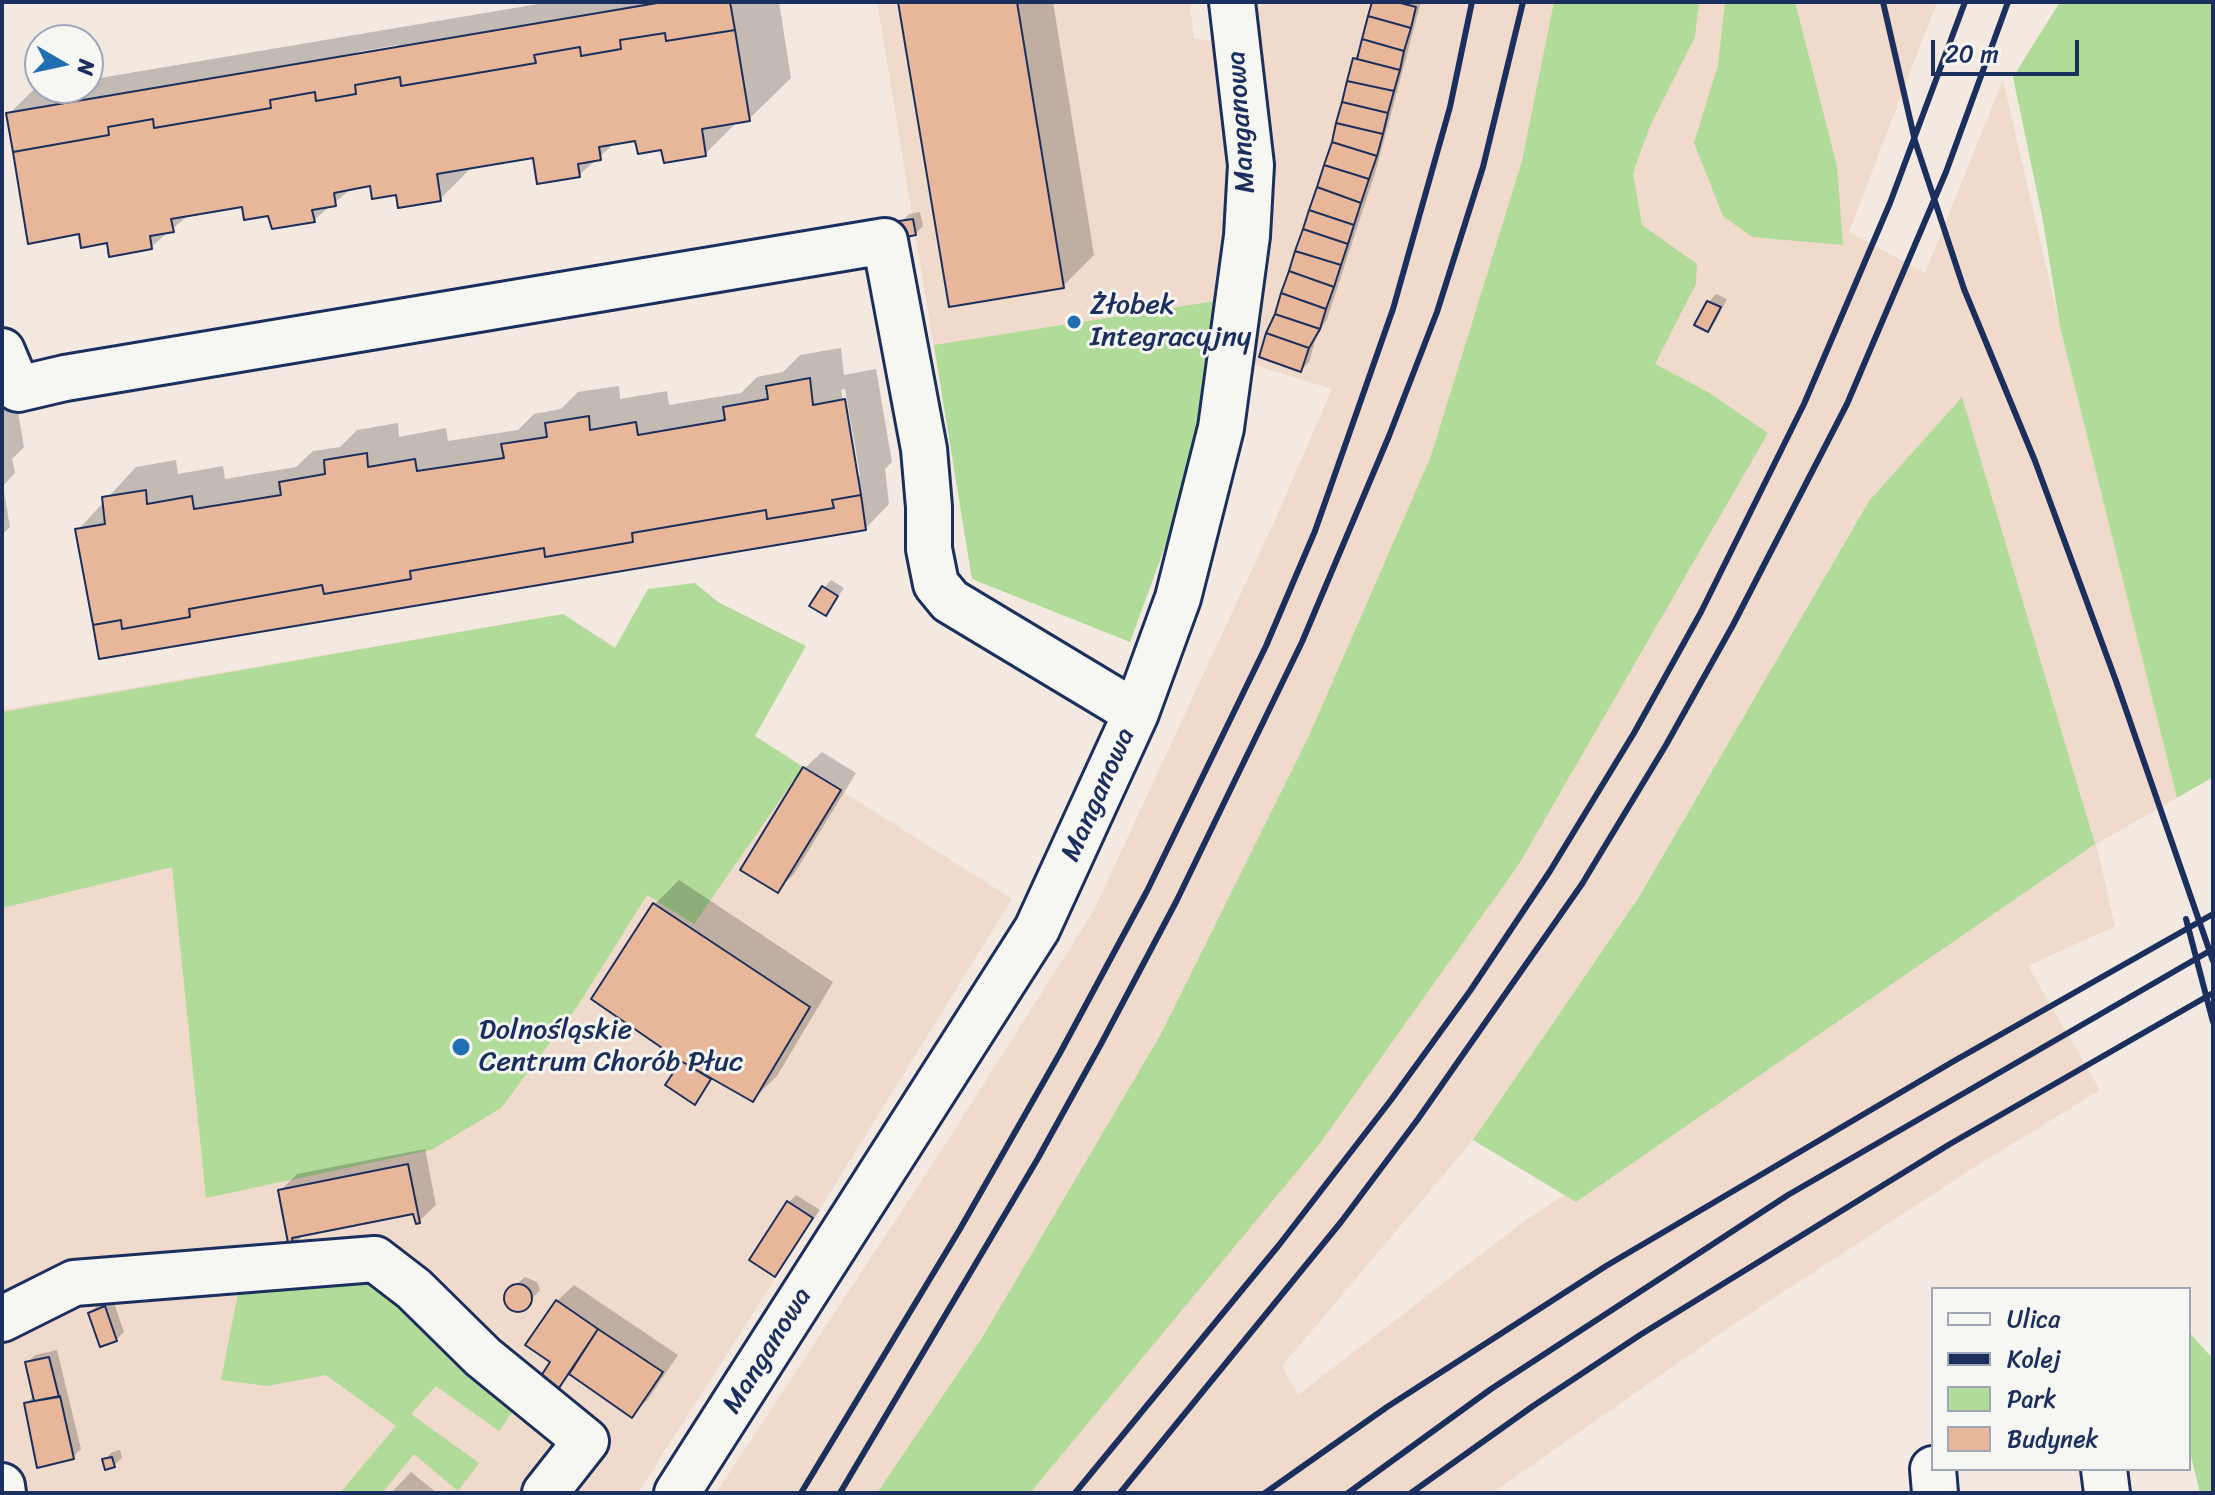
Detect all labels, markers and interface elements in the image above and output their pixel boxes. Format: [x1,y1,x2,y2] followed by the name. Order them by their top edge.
[24,24,104,104] north arrow
[1935,24,2083,74] scale bar
[1945,33,1999,75] text: 20 m
[1220,50,1264,194] street label: Manganowa
[66,57,107,78] text: N
[1090,289,1251,355] place label: Żłobek Integracyjny
[1065,313,1083,331] marker: Żłobek Integracyjny
[1055,723,1143,867] street label: Manganowa
[479,1014,743,1080] place label: Dolnośląskie Centrum Chorób Płuc
[450,1036,472,1058] marker: Dolnośląskie Centrum Chorób Płuc
[716,1282,820,1420] street label: Manganowa
[1931,1287,2191,1471] legend
[2007,1298,2060,1340] text: Ulica
[2007,1338,2061,1380] text: Kolej
[2007,1378,2056,1420] text: Park
[2007,1418,2098,1460] text: Budynek

